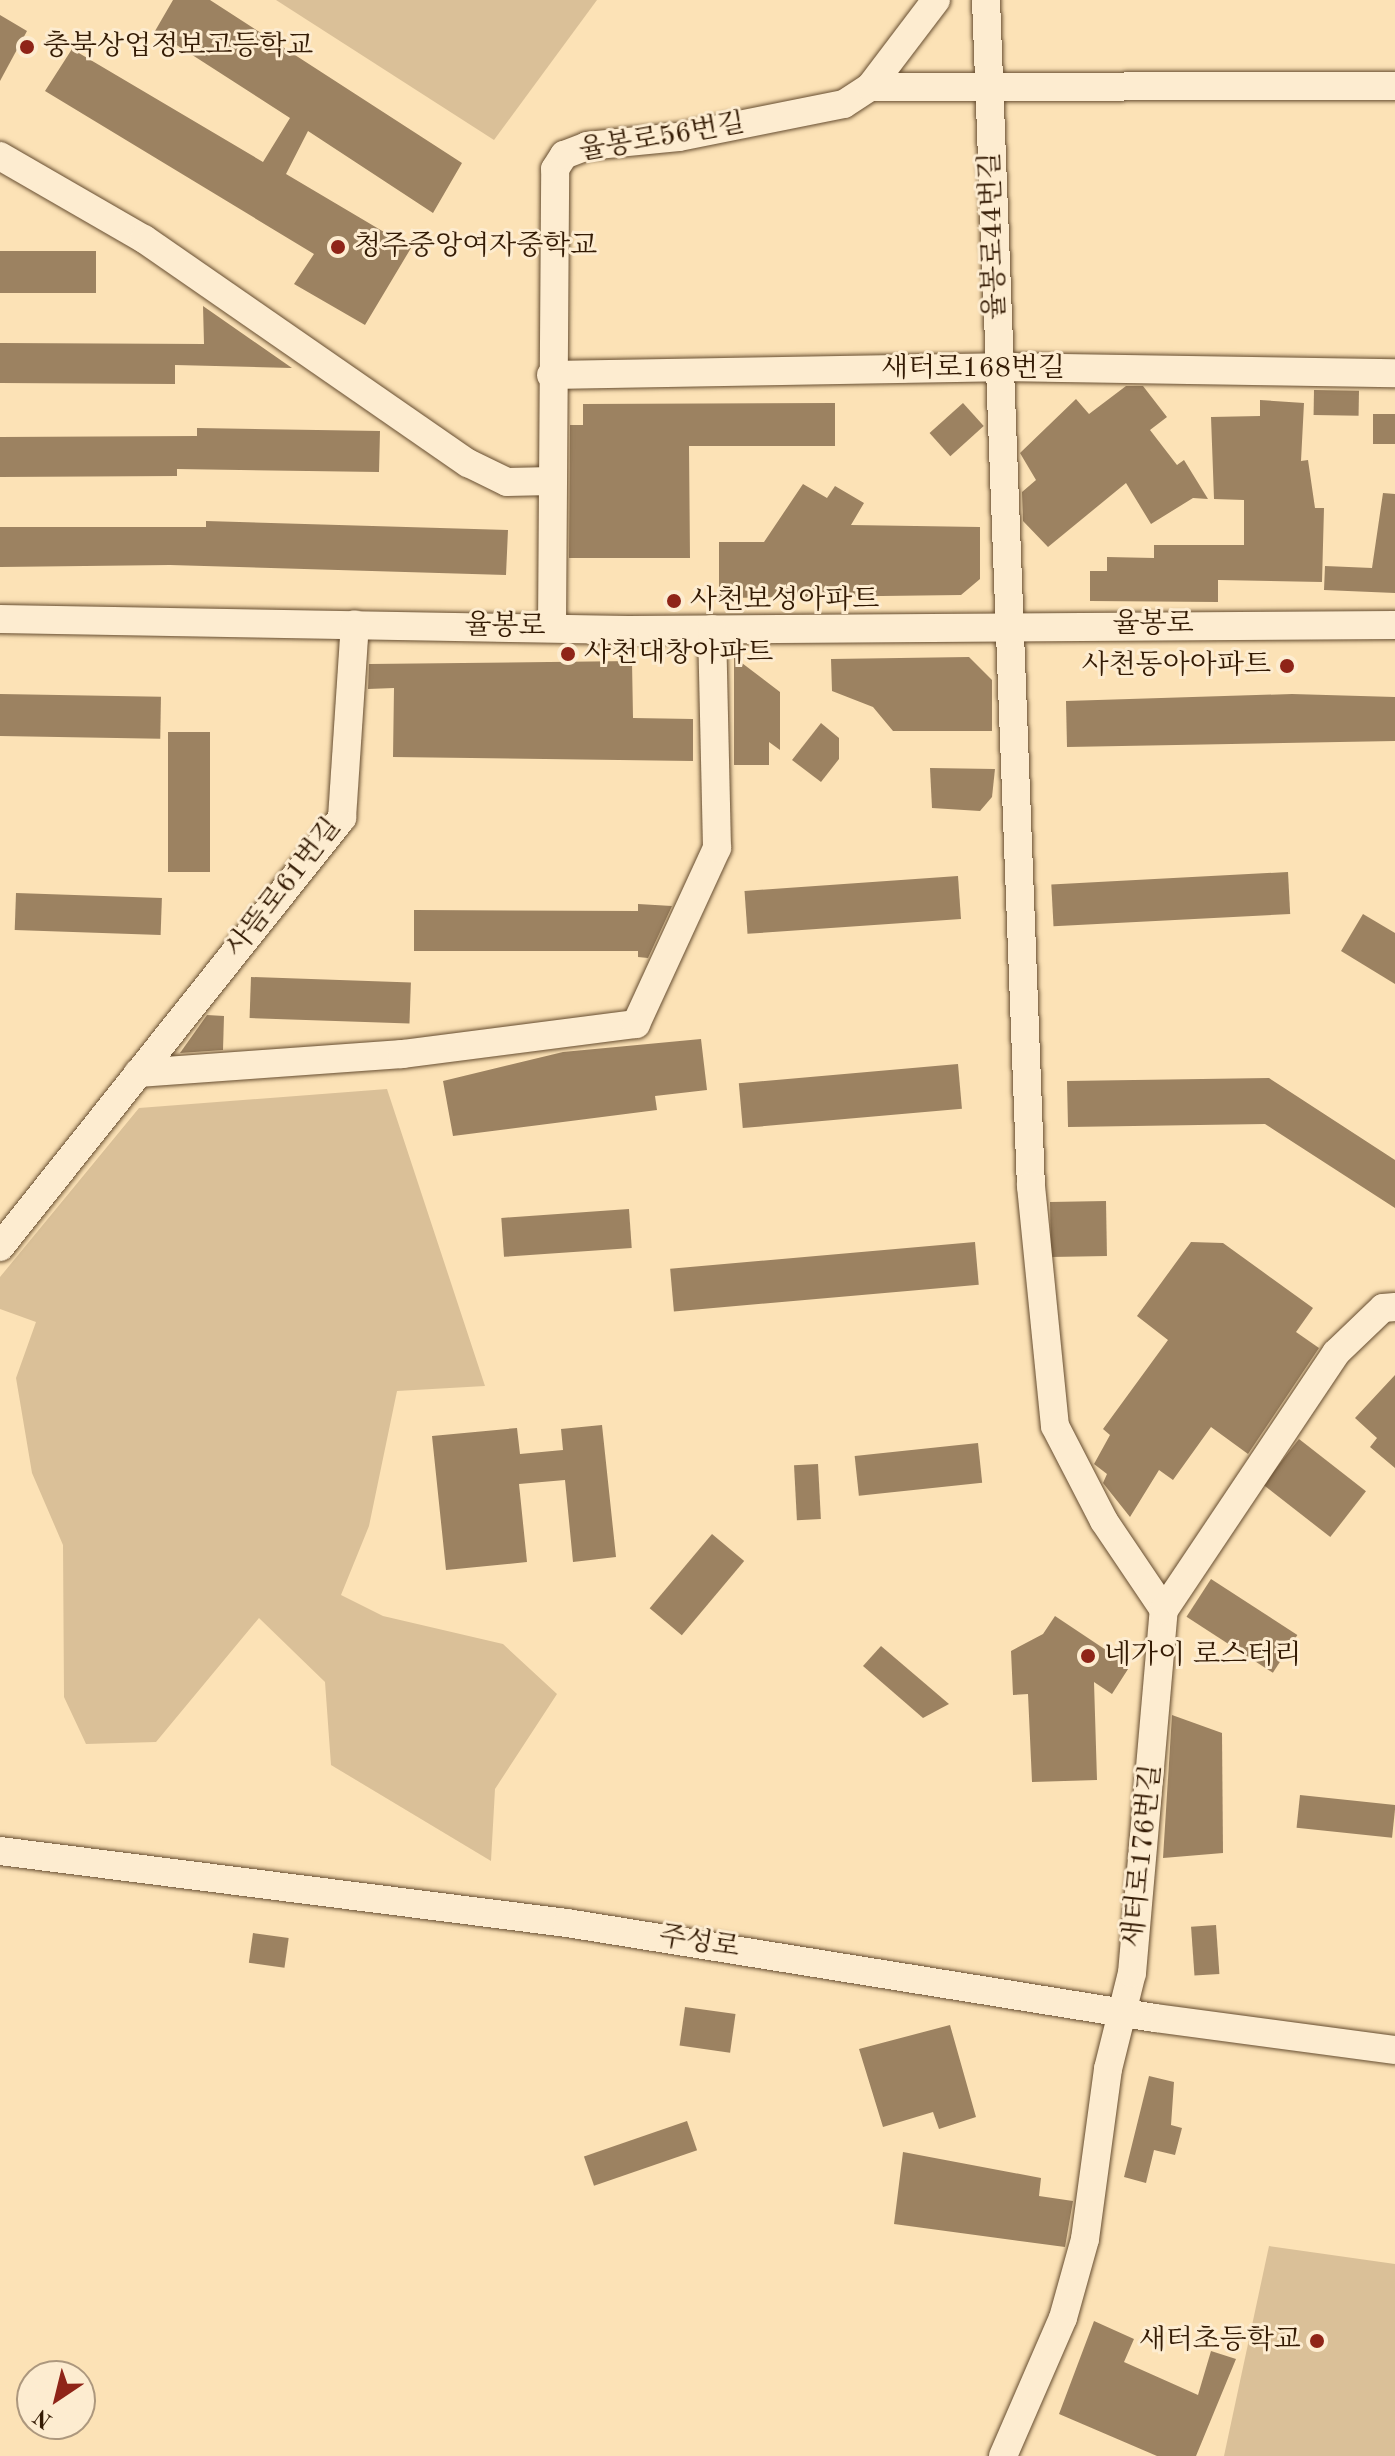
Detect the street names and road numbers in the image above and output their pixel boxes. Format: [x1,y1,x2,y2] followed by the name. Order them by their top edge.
[576,107,748,169] street label: 율봉로56번길
[974,152,1014,320] street label: 율봉로44번길
[881,352,1065,386] street label: 새터로168번길
[1112,608,1194,642] street label: 율봉로
[464,609,546,645] street label: 율봉로
[219,812,349,964] street label: 사뜸로61번길
[1117,1763,1169,1949] street label: 새터로176번길
[656,1920,742,1966] street label: 주성로

